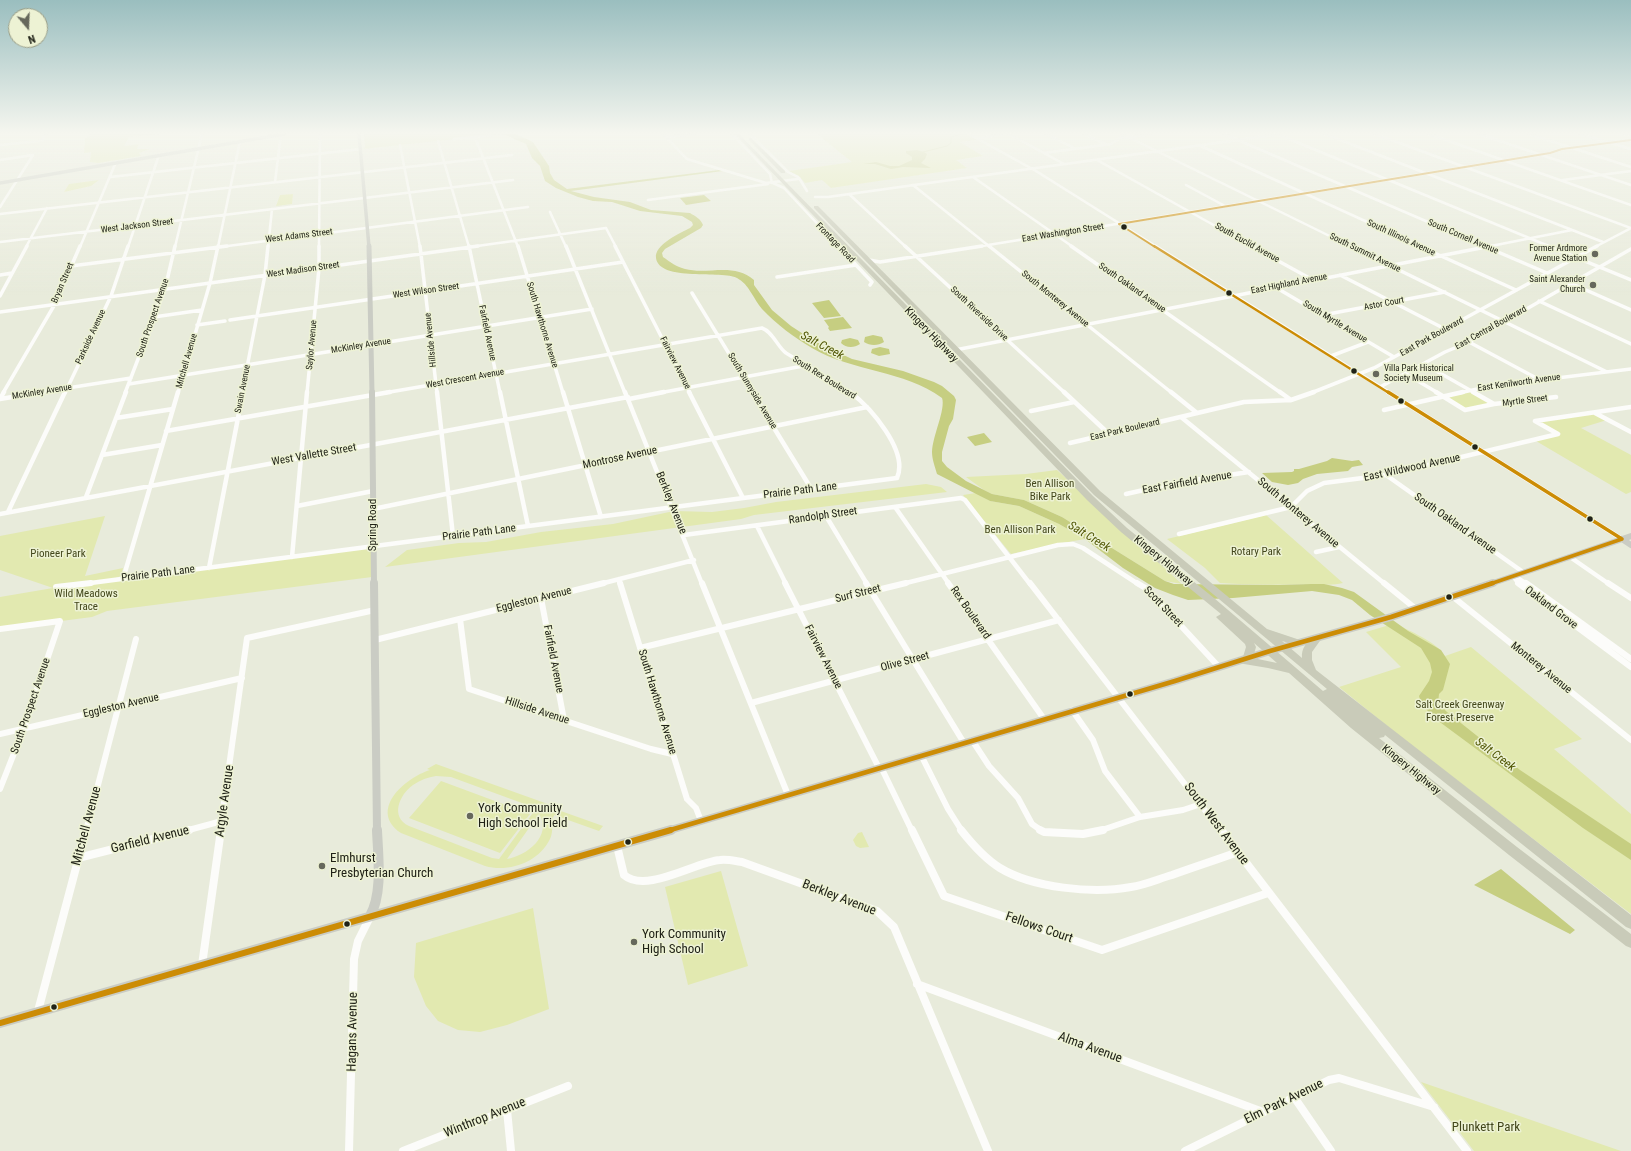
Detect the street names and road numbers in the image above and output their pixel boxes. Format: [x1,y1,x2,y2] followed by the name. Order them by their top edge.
[100,216,174,236] street label: West Jackson Street
[1365,217,1437,259] street label: South Illinois Avenue
[1426,217,1500,257] street label: South Cornell Avenue
[813,221,857,265] street label: Frontage Road
[1021,221,1105,245] street label: East Washington Street
[1213,221,1281,265] street label: South Euclid Avenue
[265,227,333,245] street label: West Adams Street
[1328,231,1402,275] street label: South Summit Avenue
[266,260,340,280] street label: West Madison Street
[50,261,76,305] street label: Bryan Street
[1096,261,1168,315] street label: South Oakland Avenue
[1019,268,1091,330] street label: South Monterey Avenue
[1250,271,1328,297] street label: East Highland Avenue
[134,277,172,359] street label: South Prospect Avenue
[392,281,460,301] street label: West Wilson Street
[524,281,560,369] street label: South Hawthorne Avenue
[948,284,1010,344] street label: South Riverside Drive
[1363,295,1405,313] street label: Astor Court
[1301,299,1369,345] street label: South Myrtle Avenue
[476,304,498,362] street label: Fairfield Avenue
[1453,304,1529,352] street label: East Central Boulevard
[901,305,961,365] street label: Kingery Highway
[74,308,108,366] street label: Parkside Avenue
[423,312,439,368] street label: Hillside Avenue
[1398,315,1466,359] street label: East Park Boulevard
[304,320,320,370] street label: Saylor Avenue
[174,332,200,390] street label: Mitchell Avenue
[657,335,693,391] street label: Fairview Avenue
[330,336,392,356] street label: McKinley Avenue
[725,351,779,431] street label: South Sunnyside Avenue
[790,354,858,402] street label: South Rex Boulevard
[233,364,253,414] street label: Swain Avenue
[425,367,505,391] street label: West Crescent Avenue
[1477,372,1561,394] street label: East Kenilworth Avenue
[11,382,73,402] street label: McKinley Avenue
[1502,393,1548,409] street label: Myrtle Street
[1089,417,1161,443] street label: East Park Boulevard
[271,441,357,469] street label: West Vallette Street
[582,444,658,472] street label: Montrose Avenue
[1363,451,1461,485] street label: East Wildwood Avenue
[1141,469,1233,497] street label: East Fairfield Avenue
[653,470,689,536] street label: Berkley Avenue
[1255,475,1341,551] street label: South Monterey Avenue
[762,480,838,502] street label: Prairie Path Lane
[1411,491,1499,557] street label: South Oakland Avenue
[366,499,380,551] street label: Spring Road
[788,505,858,527] street label: Randolph Street
[441,522,517,544] street label: Prairie Path Lane
[1131,533,1195,589] street label: Kingery Highway
[120,563,196,585] street label: Prairie Path Lane
[834,582,882,606] street label: Surf Street
[495,584,573,616] street label: Eggleston Avenue
[947,584,993,642] street label: Rex Boulevard
[1140,584,1186,630] street label: Scott Street
[1522,584,1580,632] street label: Oakland Grove
[801,623,845,691] street label: Fairview Avenue
[540,624,566,694] street label: Fairfield Avenue
[1508,639,1574,697] street label: Monterey Avenue
[635,648,679,756] street label: South Hawthorne Avenue
[879,649,931,675] street label: Olive Street
[8,656,54,756] street label: South Prospect Avenue
[82,691,160,721] street label: Eggleston Avenue
[503,694,571,728] street label: Hillside Avenue
[1379,742,1443,798] street label: Kingery Highway
[212,764,238,838] street label: Argyle Avenue
[1180,780,1252,868] street label: South West Avenue
[69,785,105,867] street label: Mitchell Avenue
[109,823,191,857] street label: Garfield Avenue
[800,877,878,919] street label: Berkley Avenue
[1003,909,1075,947] street label: Fellows Court
[345,992,361,1072] street label: Hagans Avenue
[1056,1029,1124,1067] street label: Alma Avenue
[1242,1076,1326,1128] street label: Elm Park Avenue
[442,1095,528,1141] street label: Winthrop Avenue

